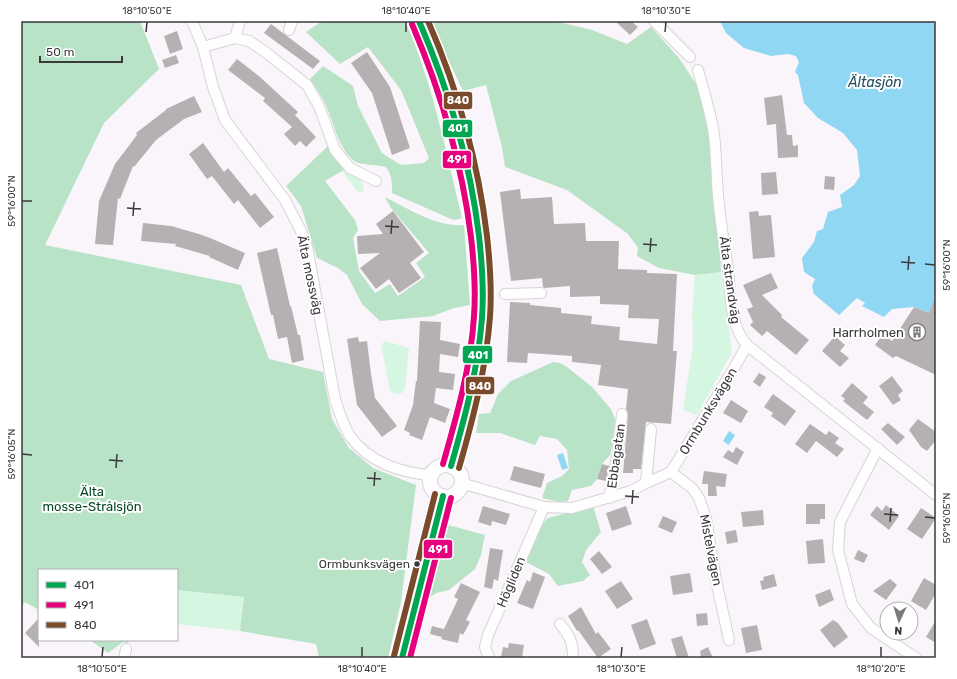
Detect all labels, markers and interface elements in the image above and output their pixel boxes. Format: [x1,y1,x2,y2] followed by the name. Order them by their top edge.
[122,5,172,17] text: 18°10'50"E
[381,5,431,17] text: 18°10'40"E
[641,5,691,17] text: 18°10'30"E
[40,38,122,64] scale bar
[46,45,74,59] text: 50 m
[847,74,902,91] water label: Ältasjön
[443,91,473,110] line badge: 840
[447,94,469,107] text: 840
[442,119,473,138] line badge: 401
[448,122,468,135] text: 401
[442,150,472,169] line badge: 491
[447,153,467,166] text: 491
[6,175,18,227] text: 59°16'00"N
[293,234,326,317] street label: Älta mossväg
[715,235,744,325] street label: Älta strandväg
[941,239,953,291] text: 59°16'00"N
[907,322,927,342] building icon: Harrholmen
[832,325,904,340] place label: Harrholmen
[462,345,493,364] line badge: 401
[468,349,488,362] text: 401
[676,365,741,458] street label: Ormbunksvägen
[465,376,495,395] line badge: 840
[469,380,491,393] text: 840
[604,423,629,490] street label: Ebbagatan
[6,429,18,479] text: 59°16'05"N
[42,484,142,514] park label: Älta mosse-Strålsjön
[941,493,953,543] text: 59°16'05"N
[696,513,725,587] street label: Mistelvägen
[423,539,453,559] line badge: 491
[428,543,448,556] text: 491
[494,554,529,610] street label: Högliden
[319,557,410,571] place label: Ormbunksvägen
[412,559,422,569] marker: Ormbunksvägen
[38,569,178,641] legend
[74,578,94,592] text: 401
[74,598,94,612] text: 491
[879,601,919,641] north arrow
[74,618,97,632] text: 840
[894,624,903,637] text: N
[77,663,127,675] text: 18°10'50"E
[337,663,387,675] text: 18°10'40"E
[596,663,646,675] text: 18°10'30"E
[856,663,906,675] text: 18°10'20"E

